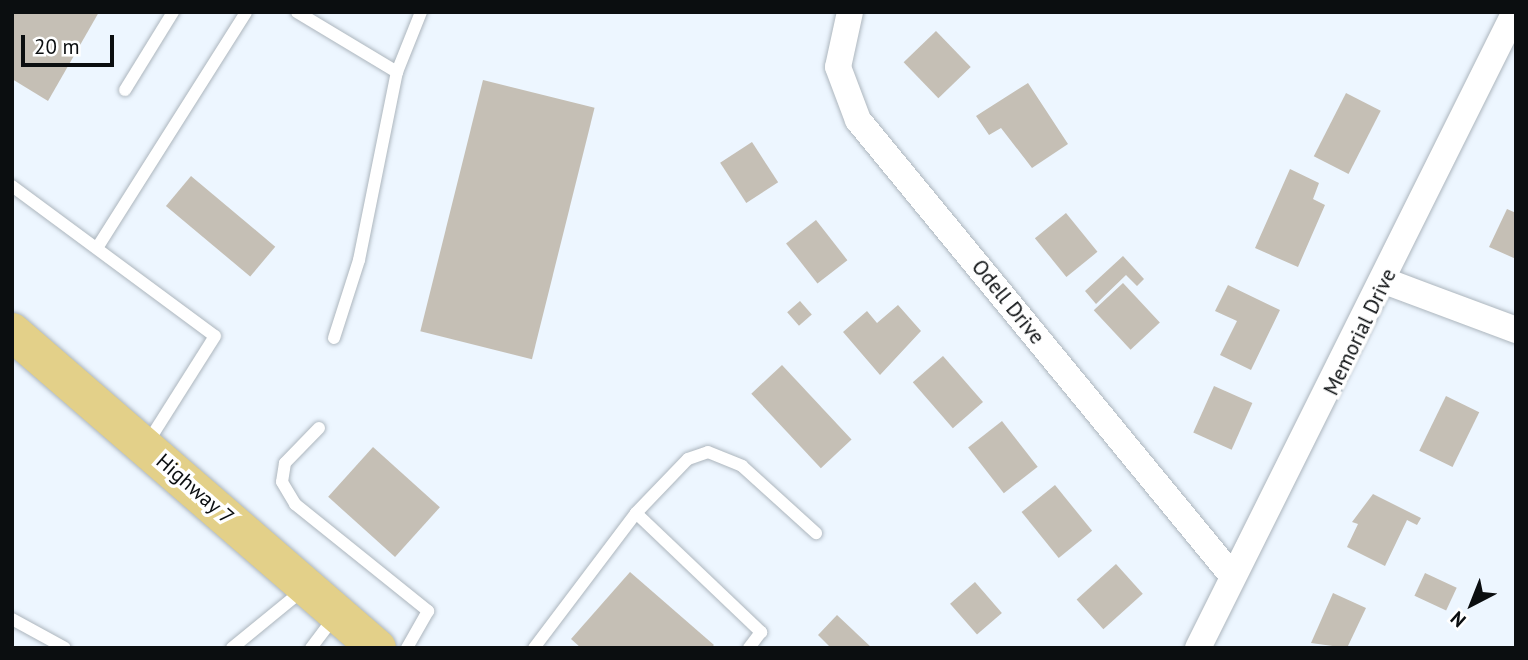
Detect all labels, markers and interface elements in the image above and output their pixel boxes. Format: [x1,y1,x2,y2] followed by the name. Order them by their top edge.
[24,21,117,65] scale bar
[34,33,80,60] text: 20 m
[966,255,1050,349] street label: Odell Drive
[1319,265,1401,399] street label: Memorial Drive
[151,448,239,530] street label: Highway 7
[1437,569,1507,639] north arrow
[1445,607,1471,633] text: N

